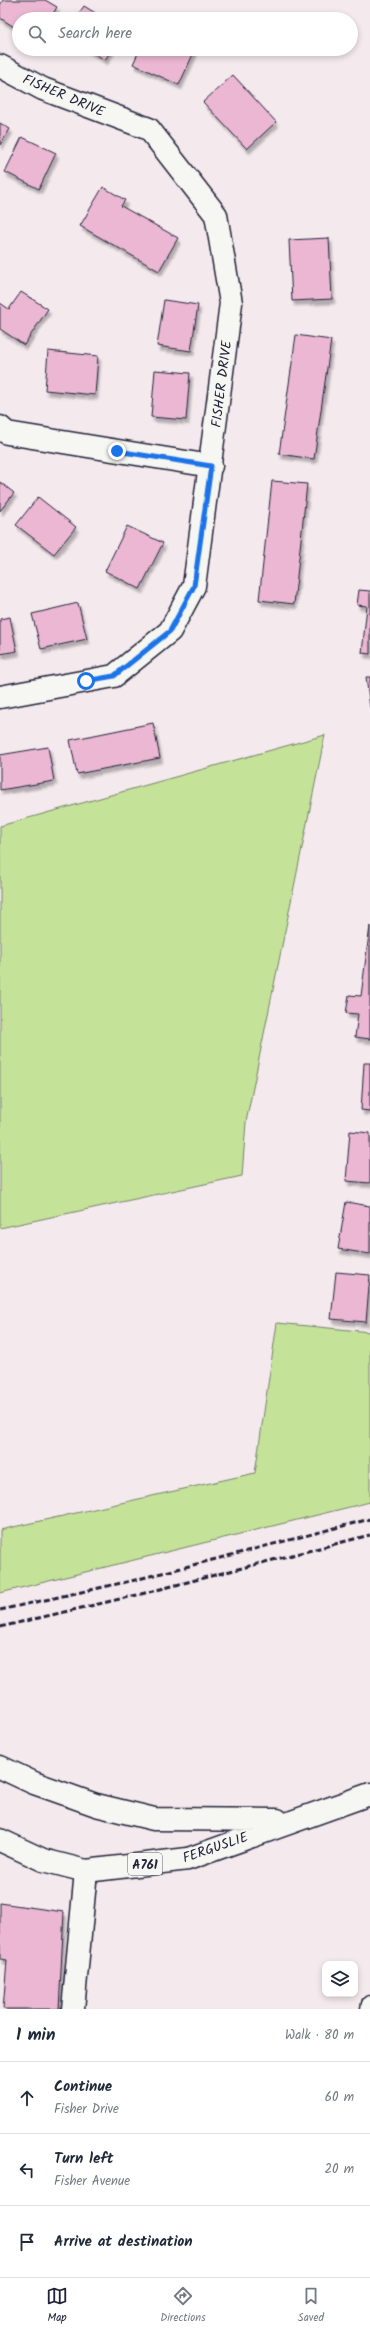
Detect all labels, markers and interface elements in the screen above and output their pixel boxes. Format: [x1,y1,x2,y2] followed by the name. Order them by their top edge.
[12,12,358,56] search box
[58,22,132,46] text: Search here
[26,23,48,45] icon: search
[19,69,109,123] street label: FISHER DRIVE
[206,338,238,429] street label: FISHER DRIVE
[108,442,126,460] route end
[77,672,95,690] route start
[179,1826,252,1869] street label: FERGUSLIE
[128,1853,162,1875] road number: A761
[322,1961,358,1997] map controls
[322,1961,358,1997] button: layers
[16,2022,55,2049] text: 1 min
[285,2025,354,2046] text: Walk · 80 m
[54,2075,112,2099] text: Continue
[16,2087,38,2109] icon: ahead
[325,2087,354,2108] text: 60 m
[54,2099,119,2120] text: Fisher Drive
[54,2147,114,2171] text: Turn left
[16,2159,38,2181] icon: left
[324,2159,354,2180] text: 20 m
[54,2171,130,2192] text: Fisher Avenue
[54,2230,193,2254] text: Arrive at destination
[16,2231,38,2253] icon: arrive
[46,2285,68,2327] tab: Map
[160,2285,206,2327] tab: Directions
[298,2285,324,2327] tab: Saved

